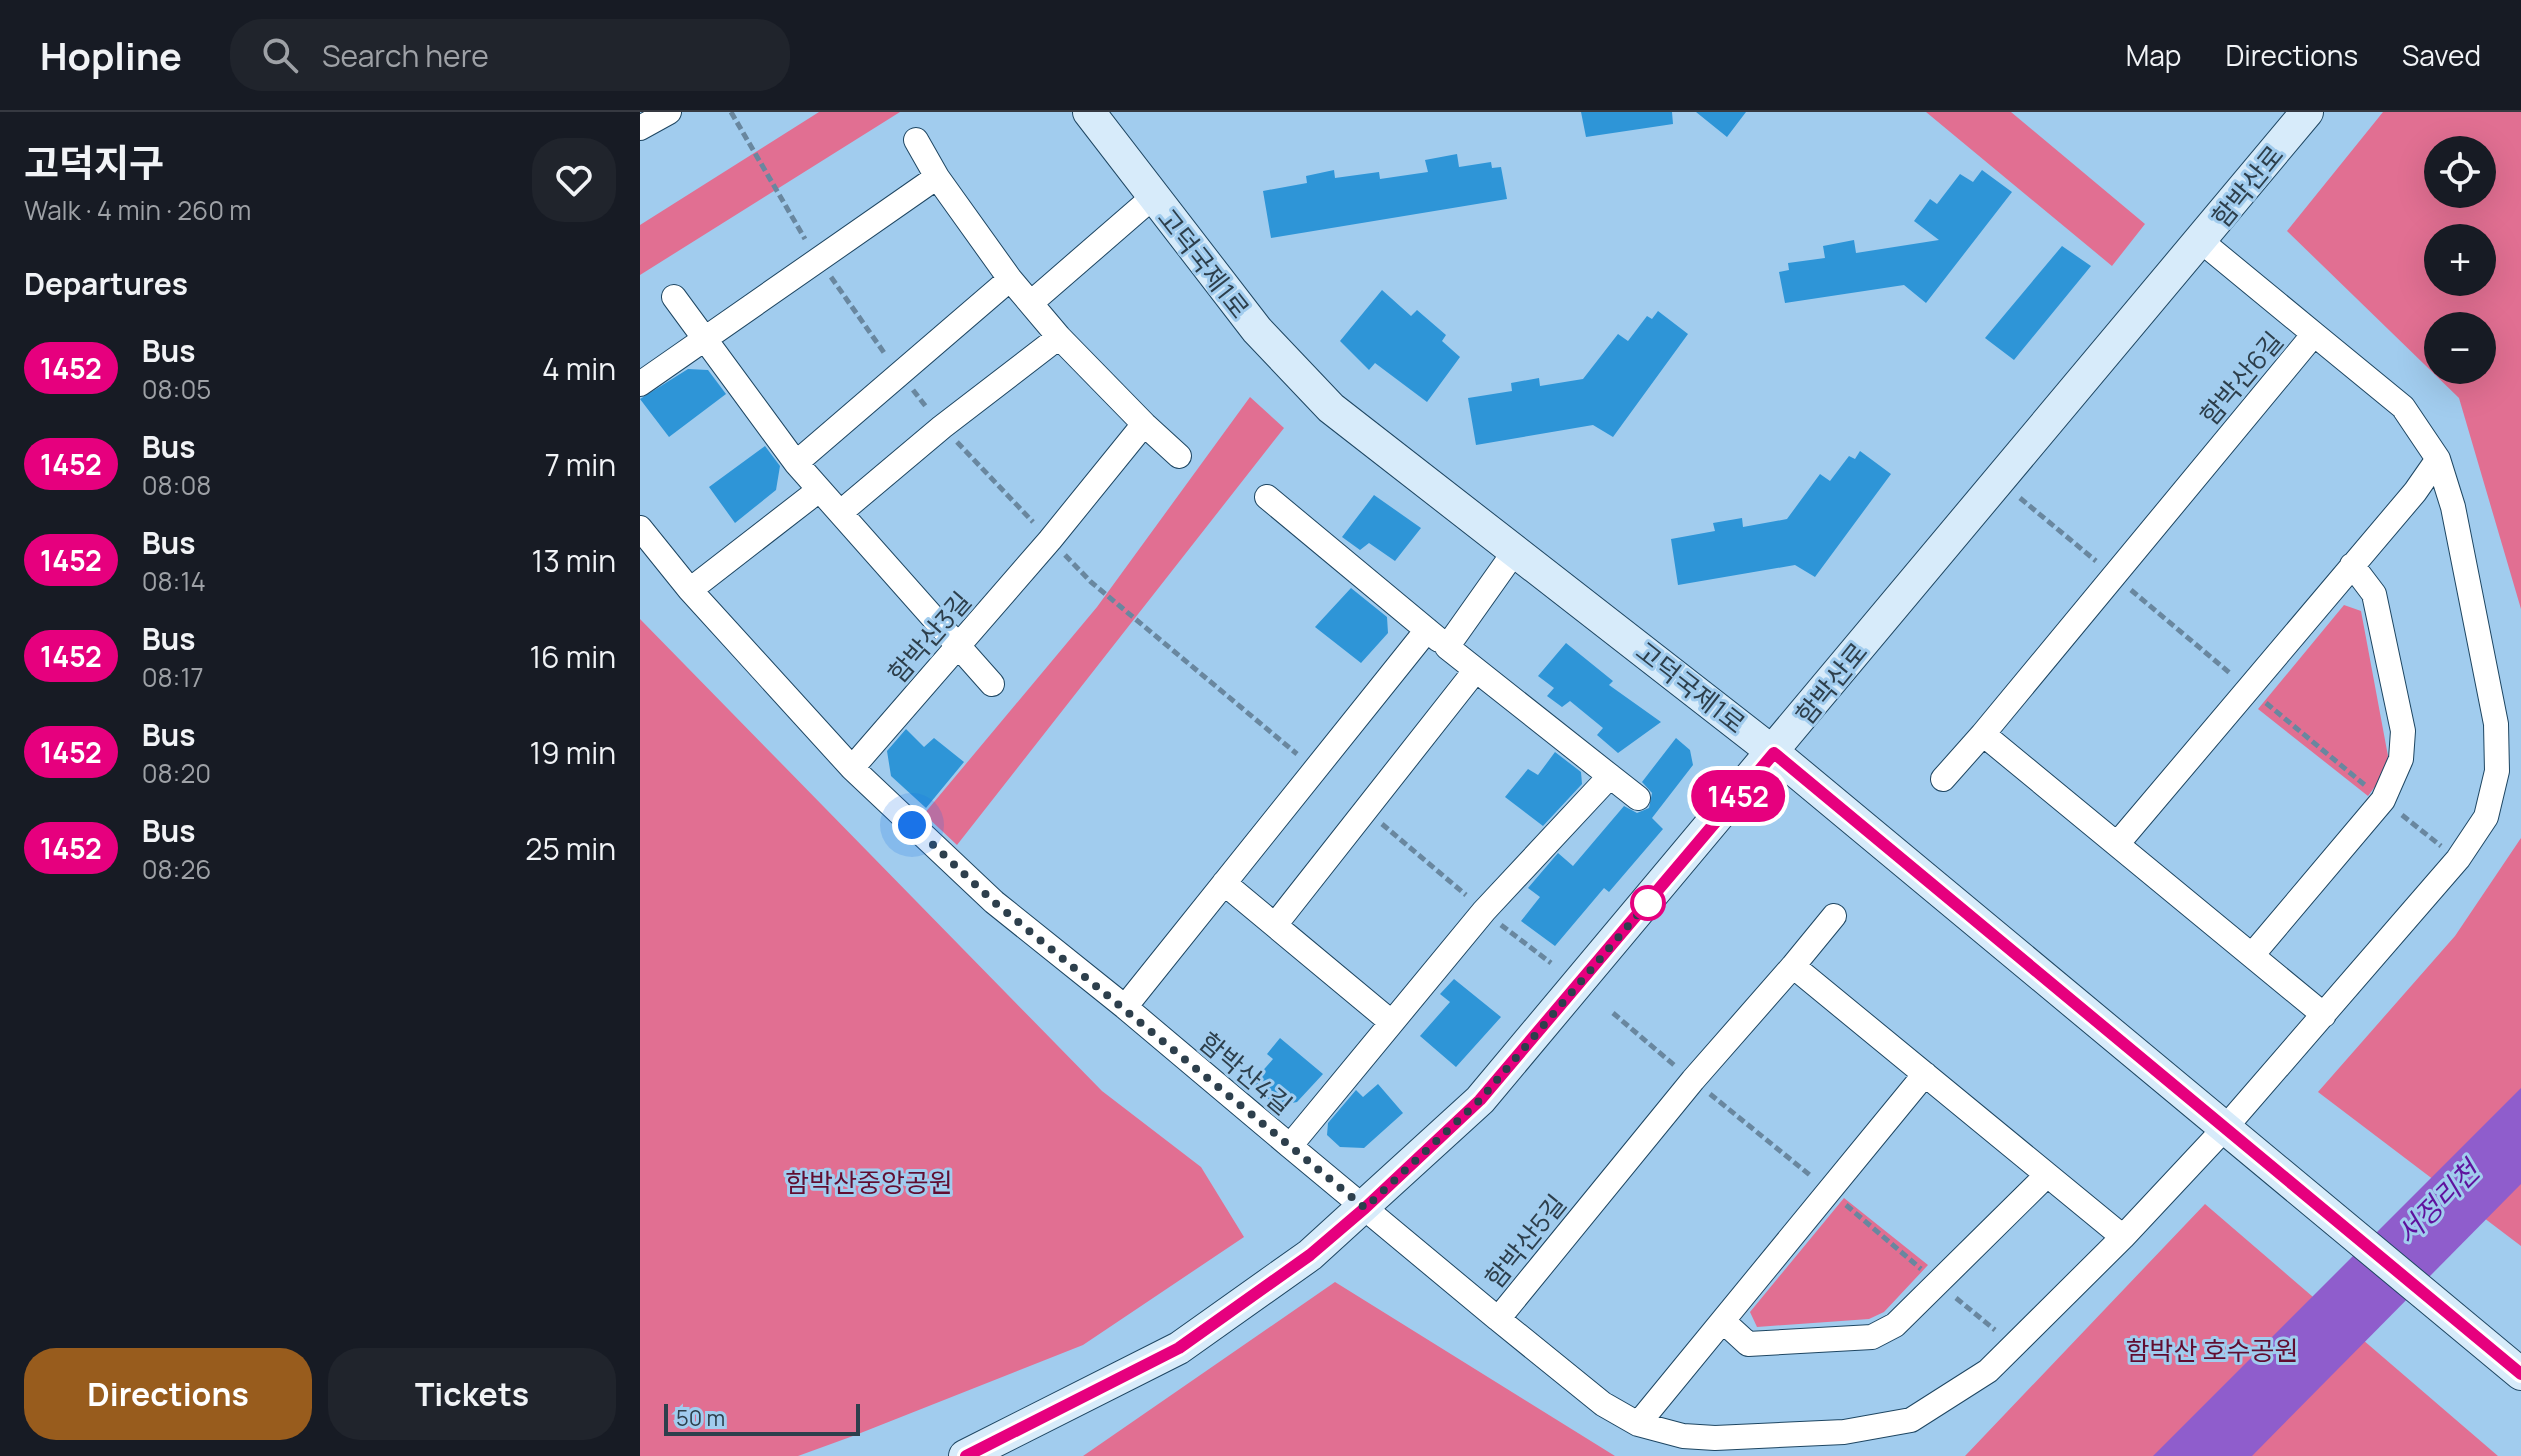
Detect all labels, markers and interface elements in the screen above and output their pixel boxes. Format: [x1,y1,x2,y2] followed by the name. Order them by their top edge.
[230,19,790,91] search box
[40,29,182,81] text: Hopline
[258,33,302,77] icon: search
[322,35,489,76] text: Search here
[2126,36,2181,74] text: Map
[2225,36,2358,74] text: Directions
[2402,36,2481,74] text: Saved
[24,136,164,188] text: 고덕지구
[2424,136,2496,384] map controls
[2424,136,2496,208] button: locate
[2203,137,2291,235] street label: 함박산로
[532,138,616,222] button: heart
[24,192,251,228] text: Walk · 4 min · 260 m
[1150,201,1258,325] street label: 고덕국제1로
[2424,224,2496,296] button: +
[24,263,188,304] text: Departures
[2424,312,2496,384] button: −
[2191,324,2291,432] street label: 함박산6길
[142,330,196,371] text: Bus
[542,348,616,389] text: 4 min
[40,349,102,387] text: 1452
[142,371,211,407] text: 08:05
[142,426,196,467] text: Bus
[545,444,616,485] text: 7 min
[40,445,102,483] text: 1452
[142,467,211,503] text: 08:08
[142,522,196,563] text: Bus
[531,540,616,581] text: 13 min
[40,541,102,579] text: 1452
[142,563,206,599] text: 08:14
[879,584,979,690] street label: 함박산3길
[142,618,196,659] text: Bus
[1629,633,1753,741] street label: 고덕국제1로
[1787,634,1875,732] street label: 함박산로
[529,636,616,677] text: 16 min
[40,637,102,675] text: 1452
[142,659,204,695] text: 08:17
[142,714,196,755] text: Bus
[529,732,616,773] text: 19 min
[40,733,102,771] text: 1452
[142,755,211,791] text: 08:20
[1682,770,1794,822] line badge: 1452
[1707,777,1769,815] text: 1452
[892,805,932,845] your location
[142,810,196,851] text: Bus
[525,828,616,869] text: 25 min
[40,829,102,867] text: 1452
[142,851,211,887] text: 08:26
[1631,886,1665,920] unlabelled marker
[1192,1024,1300,1122] street label: 함박산4길
[2387,1150,2489,1252] water label: 서정리천
[785,1164,953,1200] park label: 함박산중앙공원
[1476,1187,1574,1295] street label: 함박산5길
[2126,1332,2298,1368] park label: 함박산 호수공원
[24,1348,312,1440] button: Directions
[328,1348,616,1440] button: Tickets
[664,1400,860,1436] scale bar
[676,1403,725,1433] text: 50 m

